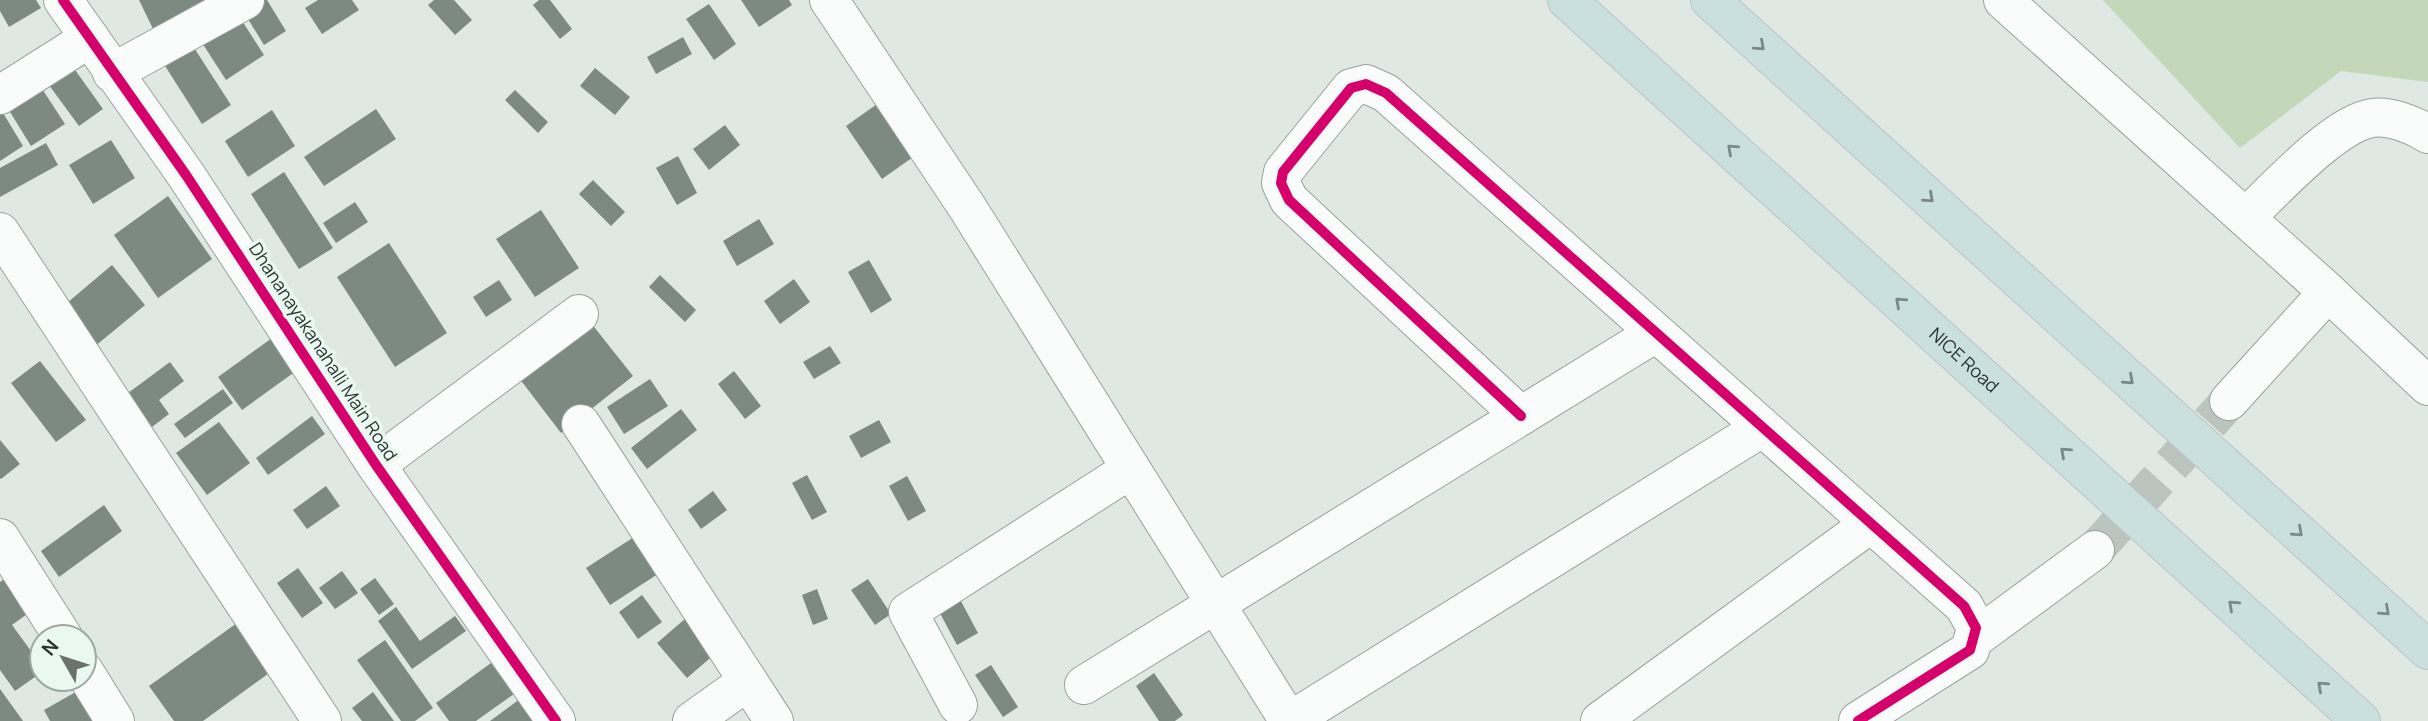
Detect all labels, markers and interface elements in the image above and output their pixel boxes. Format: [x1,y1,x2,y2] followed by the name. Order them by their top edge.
[1752,38,1765,50] one-way arrow
[1727,145,1740,158] one-way arrow
[1921,190,1934,203] one-way arrow
[244,238,403,465] street label: Dhananayakanahalli Main Road
[1895,298,1908,310] one-way arrow
[1925,322,2004,397] street label: NICE Road
[2121,372,2134,384] one-way arrow
[2060,448,2073,460] one-way arrow
[2290,524,2303,537] one-way arrow
[2228,601,2241,613] one-way arrow
[2377,603,2390,615] one-way arrow
[28,623,98,693] north arrow
[35,634,64,661] text: N
[2317,682,2330,694] one-way arrow

